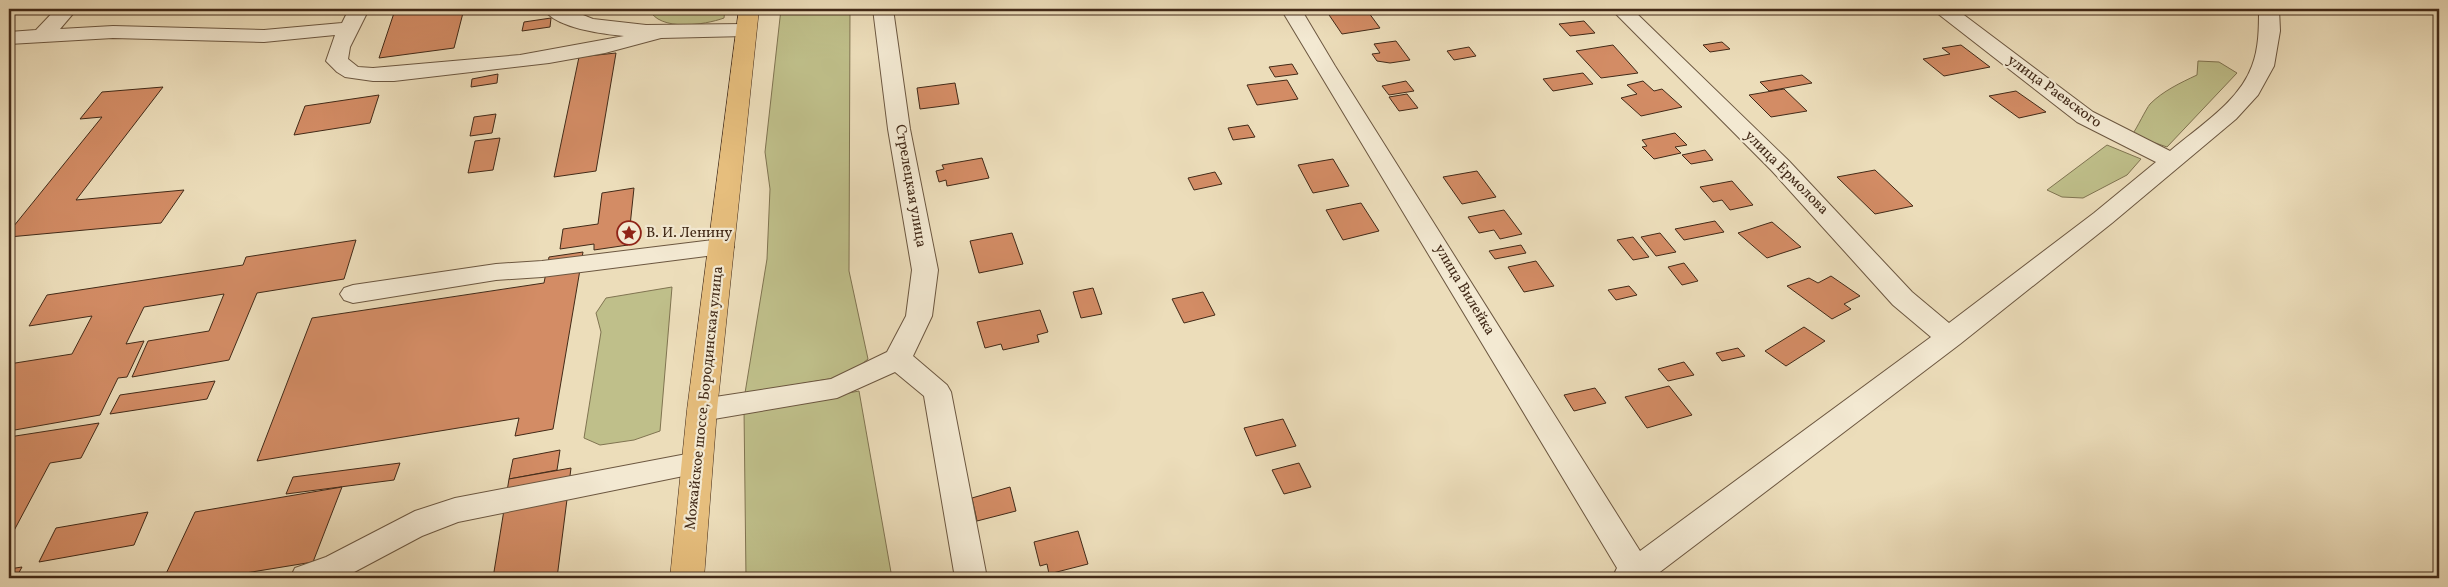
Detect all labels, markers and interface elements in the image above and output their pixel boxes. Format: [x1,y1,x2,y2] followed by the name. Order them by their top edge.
[2002,50,2106,134] street label: улица Раевского
[889,123,931,249] street label: Стрелецкая улица
[1739,126,1833,220] street label: улица Ермолова
[616,220,642,246] place icon: В. И. Ленину
[646,223,732,244] place label: В. И. Ленину
[1428,240,1500,340] street label: улица Вилейка
[681,265,729,531] street label: Можайское шоссе, Бородинская улица

